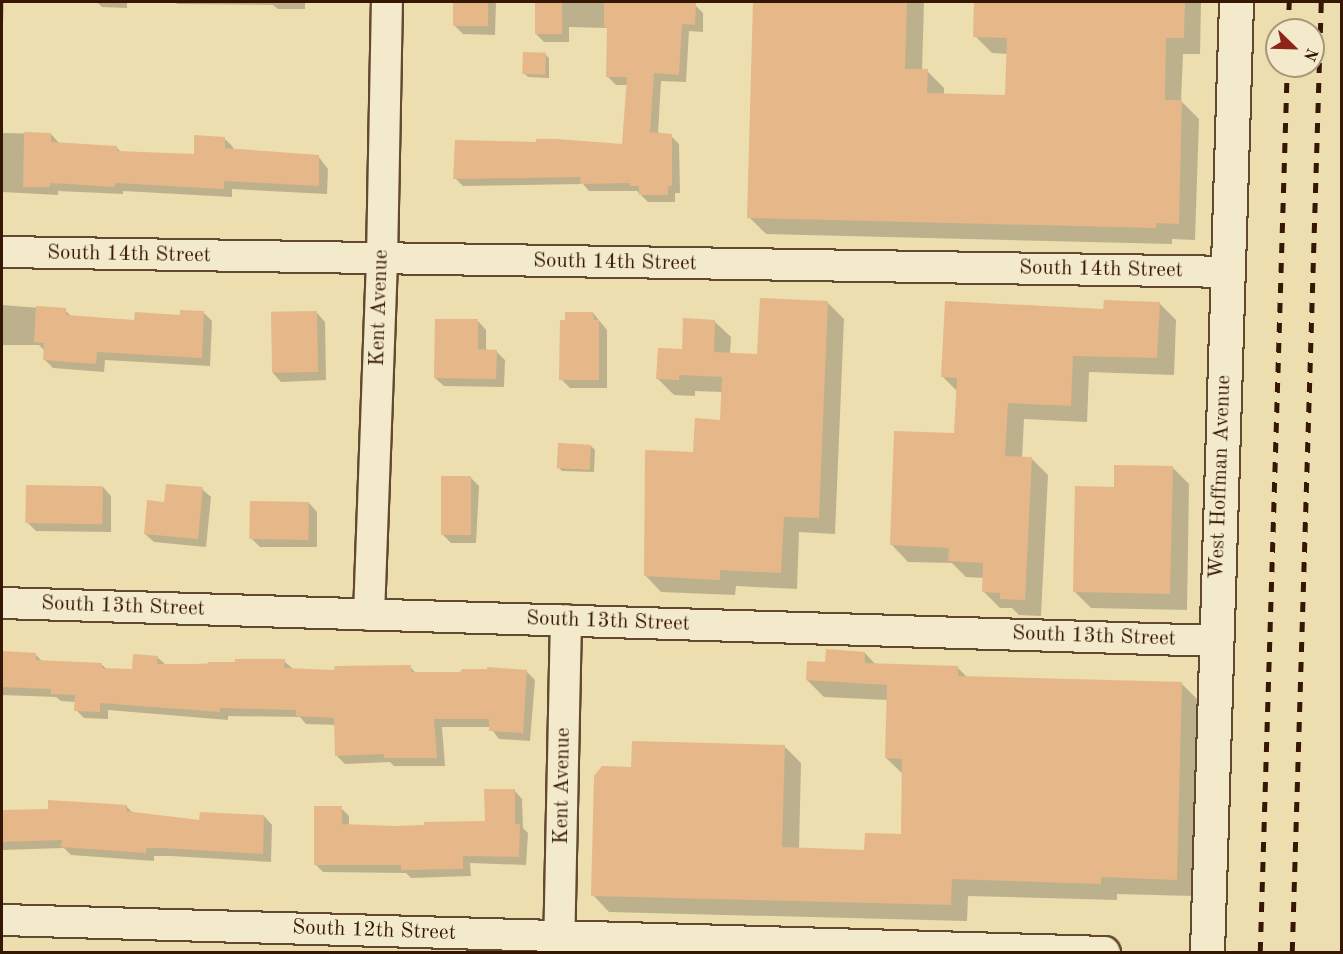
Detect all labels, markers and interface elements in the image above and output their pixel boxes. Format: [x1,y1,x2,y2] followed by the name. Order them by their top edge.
[1265,18,1325,78] north arrow
[1300,45,1319,63] text: N
[47,241,211,269] street label: South 14th Street
[365,249,395,367] street label: Kent Avenue
[533,249,697,277] street label: South 14th Street
[1019,256,1183,284] street label: South 14th Street
[1205,375,1237,579] street label: West Hoffman Avenue
[41,592,205,622] street label: South 13th Street
[526,607,690,637] street label: South 13th Street
[1012,622,1176,652] street label: South 13th Street
[549,727,577,845] street label: Kent Avenue
[292,916,456,946] street label: South 12th Street

